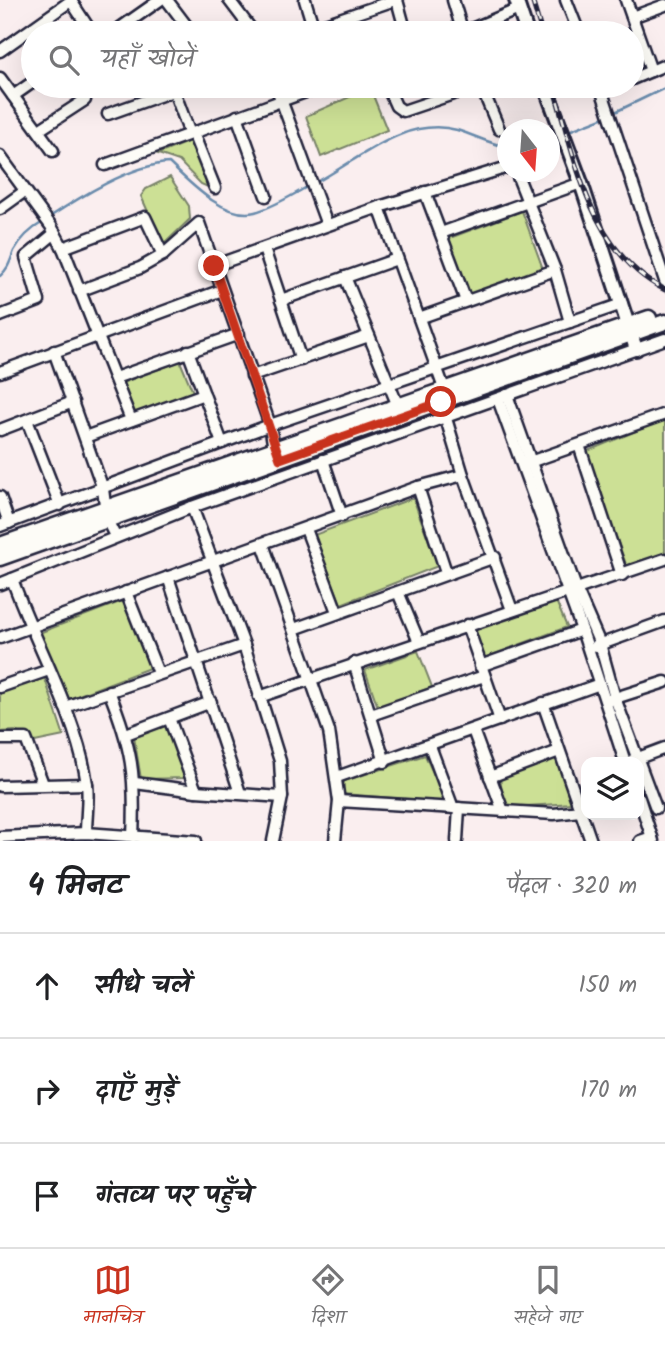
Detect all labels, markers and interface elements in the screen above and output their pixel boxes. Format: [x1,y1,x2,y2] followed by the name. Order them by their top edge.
[21,21,644,98] search box
[101,39,195,81] text: यहाँ खोजें
[45,41,83,79] icon: search
[497,119,560,182] north arrow
[198,250,229,281] route end
[425,386,456,417] route start
[581,757,644,820] map controls
[581,757,644,820] button: layers
[28,863,124,911] text: 4 मिनट
[507,869,637,905] text: पैदल · 320 m
[95,965,191,1007] text: सीधे चलें
[28,967,66,1005] icon: ahead
[578,968,637,1004] text: 150 m
[95,1070,176,1112] text: दाएँ मुड़ें
[28,1072,66,1110] icon: right
[580,1073,637,1109] text: 170 m
[95,1175,252,1217] text: गंतव्य पर पहुँचे
[28,1177,66,1215] icon: arrive
[83,1261,142,1333] tab: मानचित्र
[309,1261,347,1333] tab: दिशा
[514,1261,582,1333] tab: सहेजे गए

